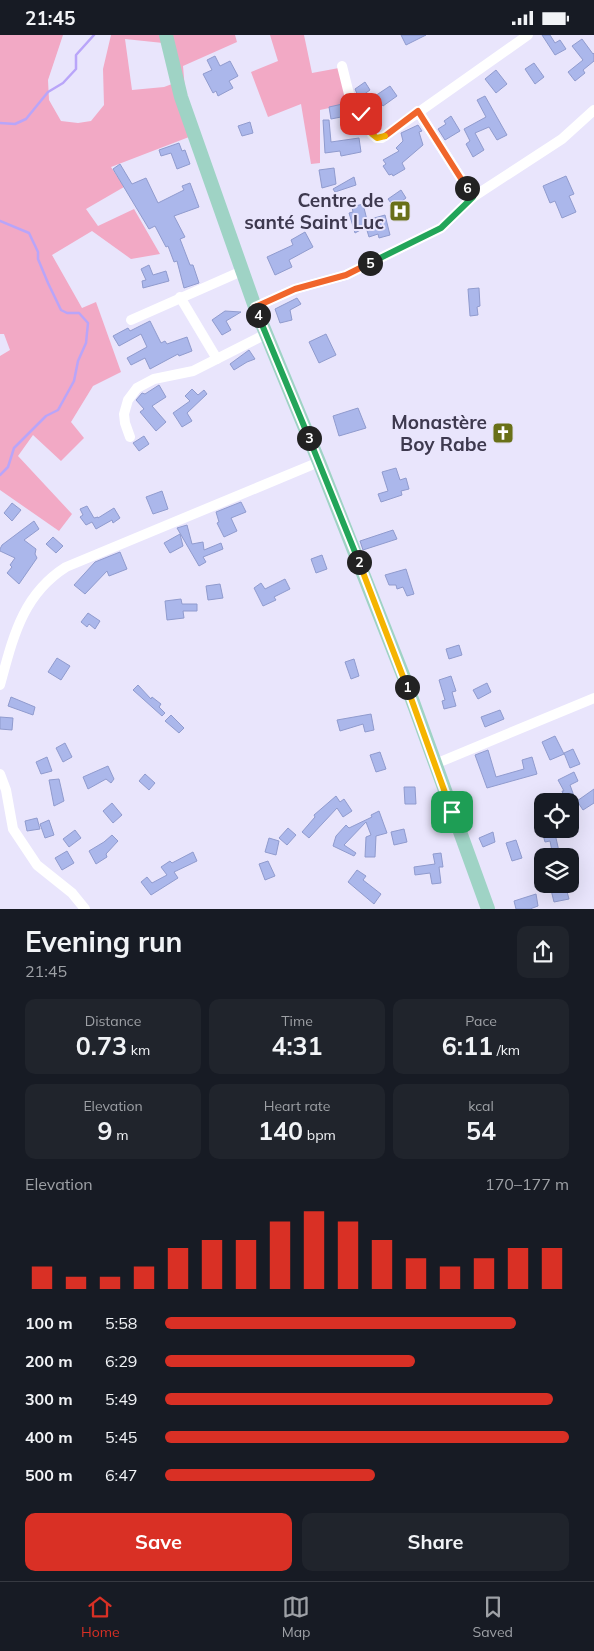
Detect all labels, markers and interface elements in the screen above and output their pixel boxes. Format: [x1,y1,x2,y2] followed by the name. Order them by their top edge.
[25,6,75,30] text: 21:45
[340,93,382,135] pin
[347,100,375,128] icon: check
[454,175,480,201] pin: 6
[463,179,472,197] text: 6
[244,188,384,234] place label: Centre de santé Saint Luc
[388,199,412,223] hospital icon: Centre de santé Saint Luc
[358,251,382,275] pin: 5
[366,254,375,272] text: 5
[246,303,270,327] pin: 4
[254,306,263,324] text: 4
[391,410,487,456] place label: Monastère Boy Rabe
[491,421,515,445] church icon: Monastère Boy Rabe
[296,425,322,451] pin: 3
[305,429,314,447] text: 3
[346,549,372,575] pin: 2
[355,553,364,571] text: 2
[394,675,420,699] pin: 1
[403,678,412,696] text: 1
[431,791,473,833] pin
[534,793,579,893] map controls
[534,793,579,838] button: locate
[438,798,466,826] icon: arrive
[534,848,579,893] button: layers
[25,924,182,959] text: Evening run
[517,926,569,978] button: share
[25,961,67,981] text: 21:45
[85,1012,141,1030] text: Distance
[281,1012,313,1030] text: Time
[465,1012,497,1030] text: Pace
[76,1030,127,1061] text: 0.73
[271,1030,323,1061] text: 4:31
[442,1030,493,1061] text: 6:11
[127,1041,150,1059] text: km
[493,1041,520,1059] text: /km
[83,1097,143,1115] text: Elevation
[264,1097,330,1115] text: Heart rate
[468,1097,494,1115] text: kcal
[98,1115,113,1146] text: 9
[258,1115,303,1146] text: 140
[466,1115,496,1146] text: 54
[113,1126,128,1144] text: m
[303,1126,336,1144] text: bpm
[25,1174,93,1194] text: Elevation
[485,1174,569,1194] text: 170–177 m
[25,1313,73,1333] text: 100 m
[105,1313,137,1333] text: 5:58
[25,1351,73,1371] text: 200 m
[105,1351,137,1371] text: 6:29
[25,1389,73,1409] text: 300 m
[105,1389,137,1409] text: 5:49
[25,1427,73,1447] text: 400 m
[105,1427,137,1447] text: 5:45
[25,1465,73,1485] text: 500 m
[105,1465,137,1485] text: 6:47
[25,1513,292,1571] button: Save
[302,1513,569,1571] button: Share
[81,1593,120,1641] tab: Home
[282,1593,311,1641] tab: Map
[473,1593,513,1641] tab: Saved

